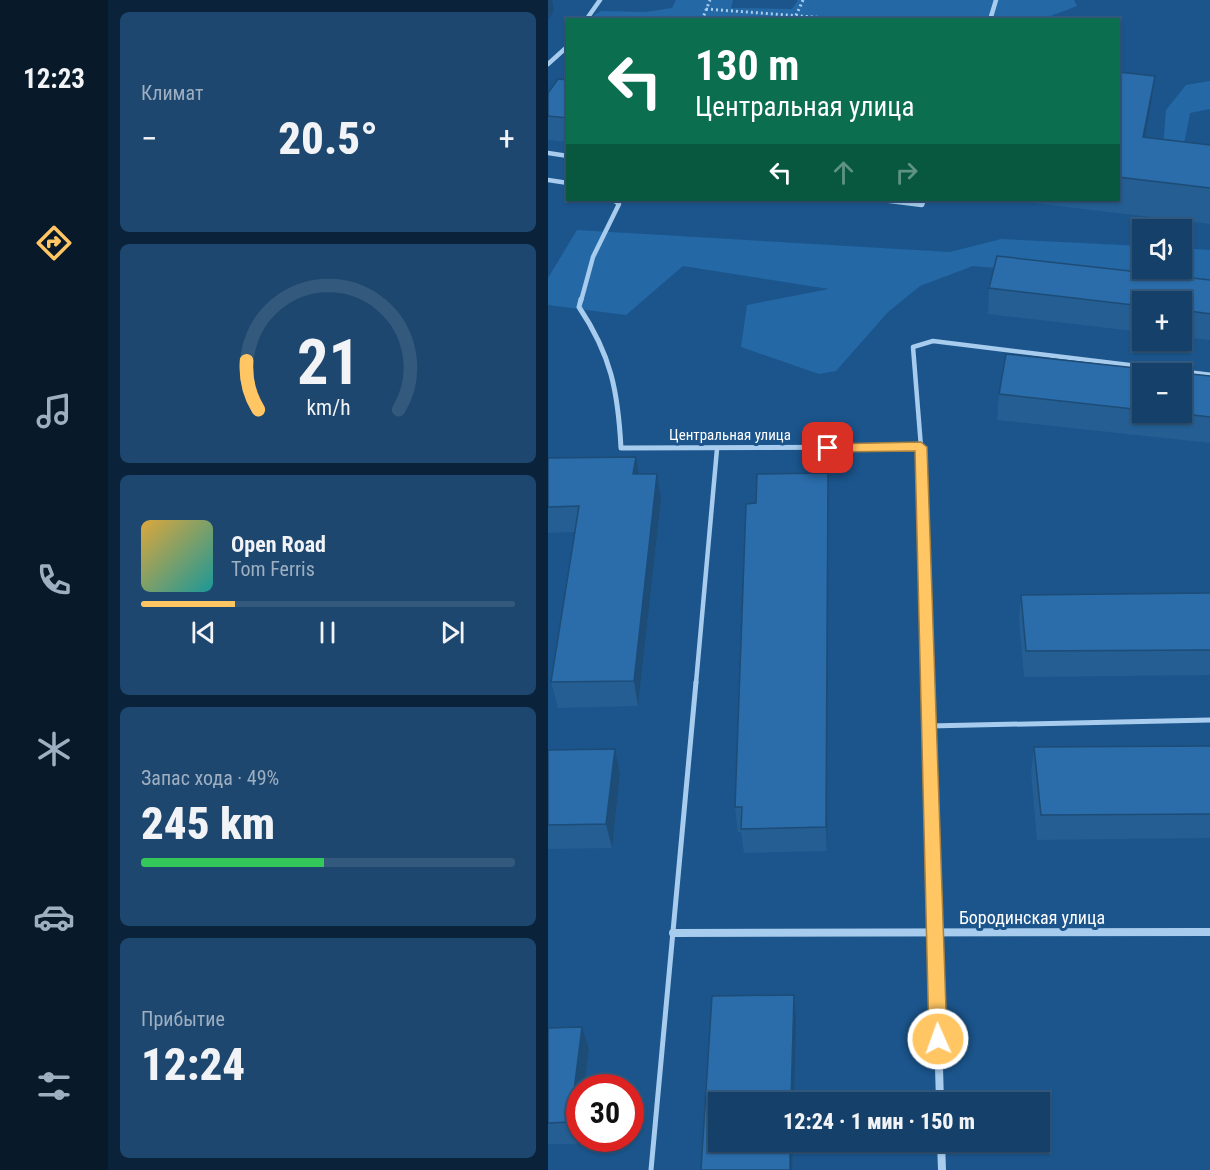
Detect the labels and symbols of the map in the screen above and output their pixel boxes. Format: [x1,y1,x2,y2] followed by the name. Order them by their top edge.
[802,422,853,473] pin
[669,426,791,444] street label: Центральная улица
[959,907,1105,928] street label: Бородинская улица
[906,1007,970,1071] position arrow
[566,1074,644,1152] speed limit sign: 30

